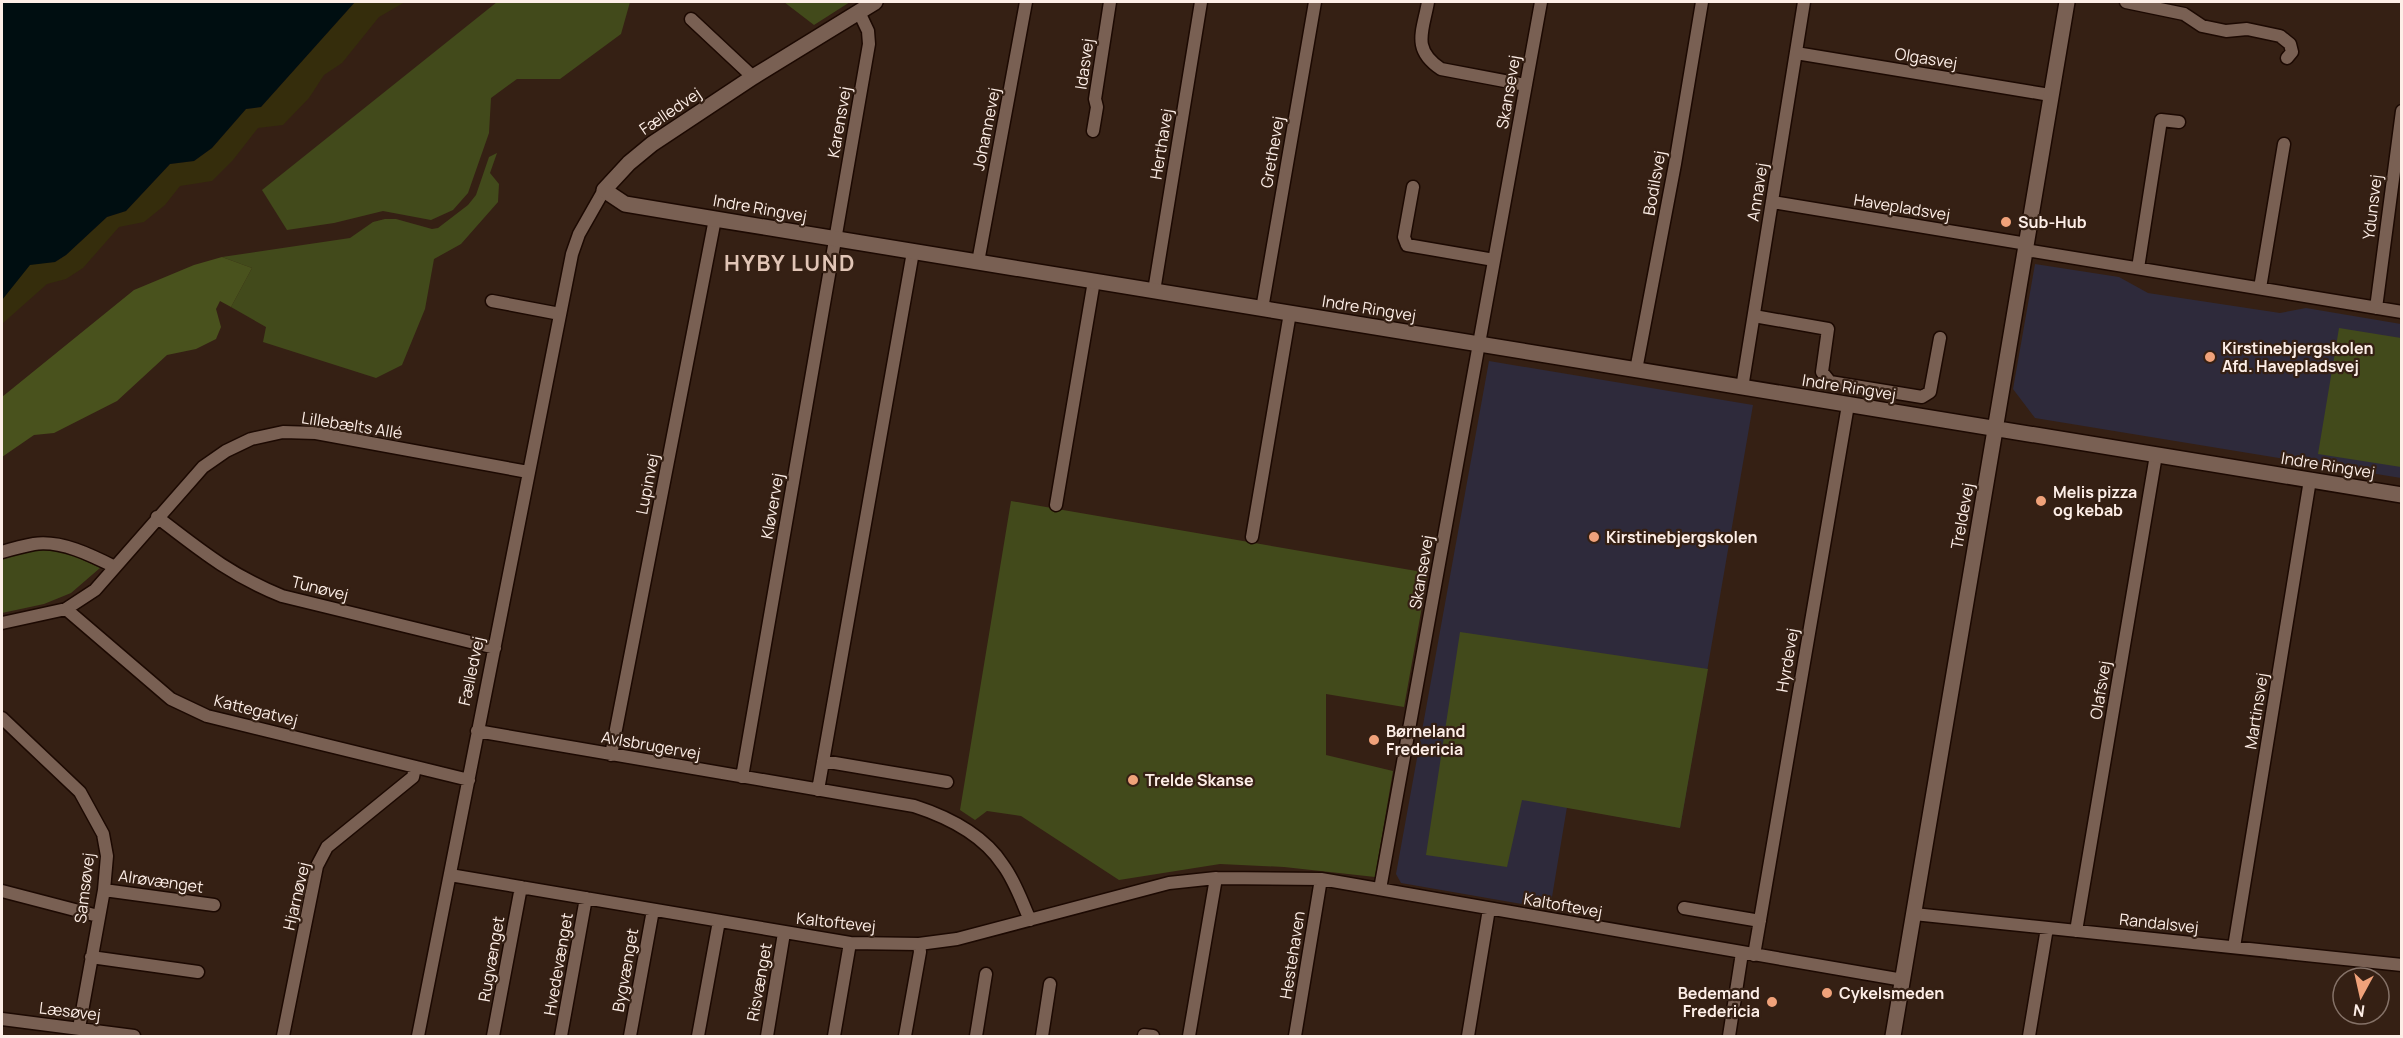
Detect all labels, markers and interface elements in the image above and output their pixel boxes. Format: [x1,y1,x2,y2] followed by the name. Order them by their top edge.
[1070,37,1098,91] street label: Idasvej
[1893,42,1959,74] street label: Olgasvej
[1491,53,1525,131] street label: Skansevej
[635,82,705,140] street label: Fælledvej
[822,85,856,159] street label: Karensvej
[967,85,1005,173] street label: Johannevej
[1145,107,1177,181] street label: Herthavej
[1255,114,1289,190] street label: Grethevej
[1637,149,1671,217] street label: Bodilsvej
[1742,161,1772,223] street label: Annavej
[2357,173,2387,241] street label: Ydunsvej
[711,189,809,227] street label: Indre Ringvej
[1852,189,1952,225] street label: Havepladsvej
[2018,211,2087,233] place label: Sub-Hub
[1999,215,2013,229] marker: Sub-Hub
[724,248,856,278] district label: HYBY LUND
[1320,290,1418,326] street label: Indre Ringvej
[2222,337,2373,377] place label: Kirstinebjergskolen Afd. Havepladsvej
[2203,350,2217,364] marker: Kirstinebjergskolen Afd. Havepladsvej
[1800,369,1898,405] street label: Indre Ringvej
[300,406,404,444] street label: Lillebælts Allé
[2279,447,2377,483] street label: Indre Ringvej
[630,452,664,516] street label: Lupinvej
[755,471,789,541] street label: Kløvervej
[1945,481,1979,551] street label: Treldevej
[2053,481,2137,521] place label: Melis pizza og kebab
[2034,494,2048,508] marker: Melis pizza og kebab
[1606,526,1757,548] place label: Kirstinebjergskolen
[1587,530,1601,544] marker: Kirstinebjergskolen
[1404,533,1438,611] street label: Skansevej
[289,570,351,606] street label: Tunøvej
[1771,626,1803,694] street label: Hyrdevej
[453,634,489,708] street label: Fælledvej
[2085,659,2115,721] street label: Olafsvej
[2239,671,2273,751] street label: Martinsvej
[212,689,300,731] street label: Kattegatvej
[1386,720,1465,760] place label: Børneland Fredericia
[600,725,702,765] street label: Avlsbrugervej
[1367,733,1381,747] marker: Børneland Fredericia
[1145,769,1254,791] place label: Trelde Skanse
[1126,773,1140,787] marker: Trelde Skanse
[69,851,99,925] street label: Samsøvej
[277,860,315,932] street label: Hjarnøvej
[117,864,205,898] street label: Alrøvænget
[1522,887,1604,923] street label: Kaltoftevej
[795,907,877,937] street label: Kaltoftevej
[2118,908,2200,938] street label: Randalsvej
[1274,910,1310,1000] street label: Hestehaven
[538,911,578,1017] street label: Hvedevænget
[473,915,509,1003] street label: Rugvænget
[607,926,643,1014] street label: Bygvænget
[741,941,777,1023] street label: Risvænget
[2331,966,2391,1026] north arrow
[1678,982,1760,1022] place label: Bedemand Fredericia
[1839,982,1944,1004] place label: Cykelsmeden
[1820,986,1834,1000] marker: Cykelsmeden
[1765,995,1779,1009] marker: Bedemand Fredericia
[38,996,102,1026] street label: Læsøvej
[2352,999,2366,1023] text: N

